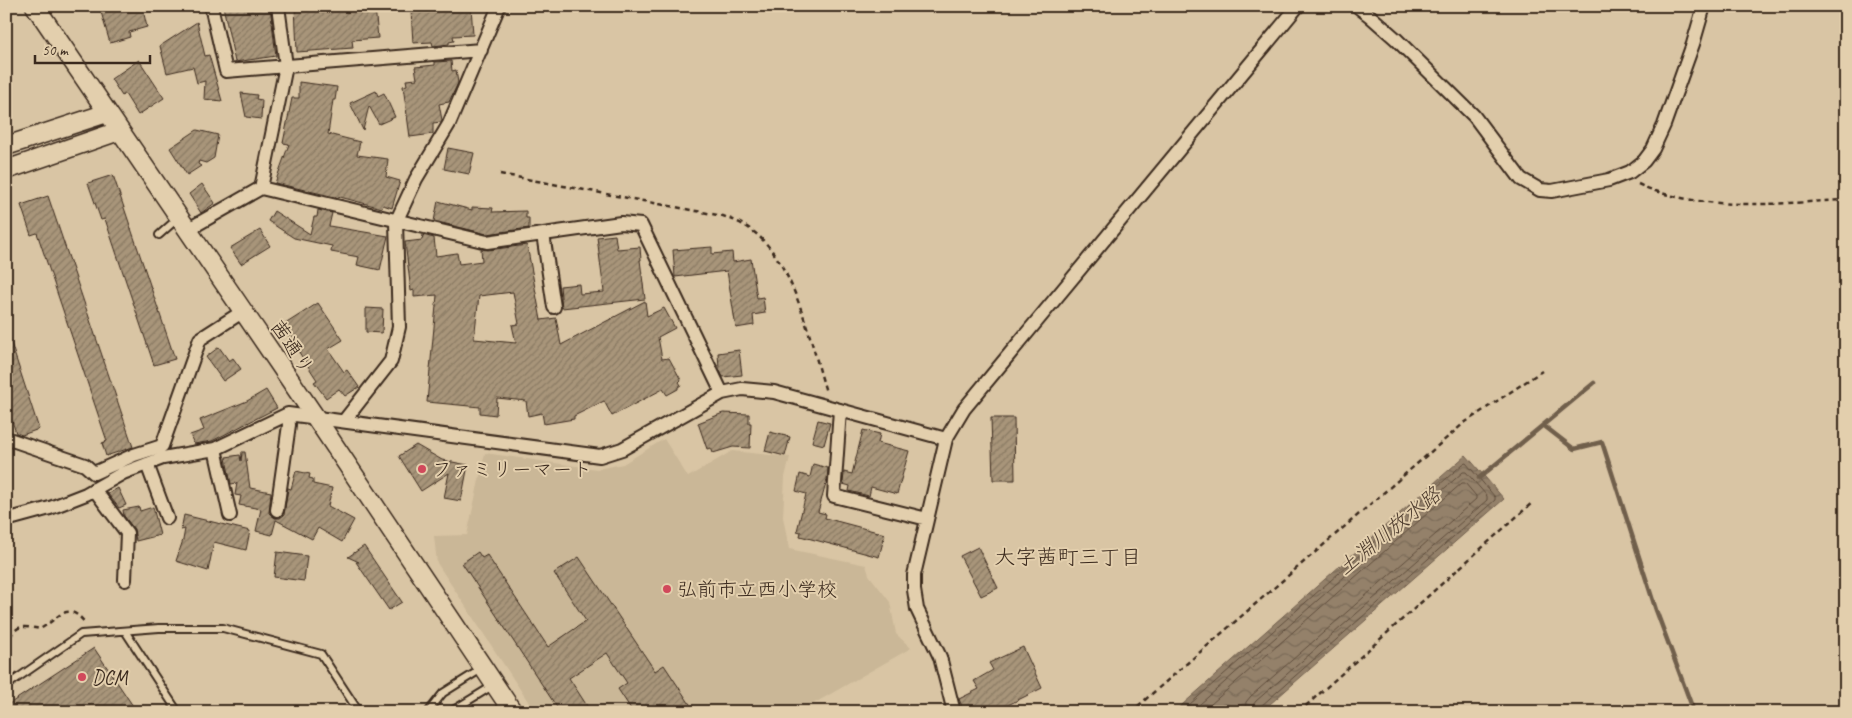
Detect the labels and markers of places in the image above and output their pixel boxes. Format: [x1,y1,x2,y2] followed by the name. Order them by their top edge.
[432,457,592,482] place label: ファミリーマート
[416,463,428,475] marker: ファミリーマート
[677,577,837,602] place label: 弘前市立西小学校
[661,583,673,595] marker: 弘前市立西小学校
[92,665,129,690] place label: DCM
[76,671,88,683] marker: DCM

